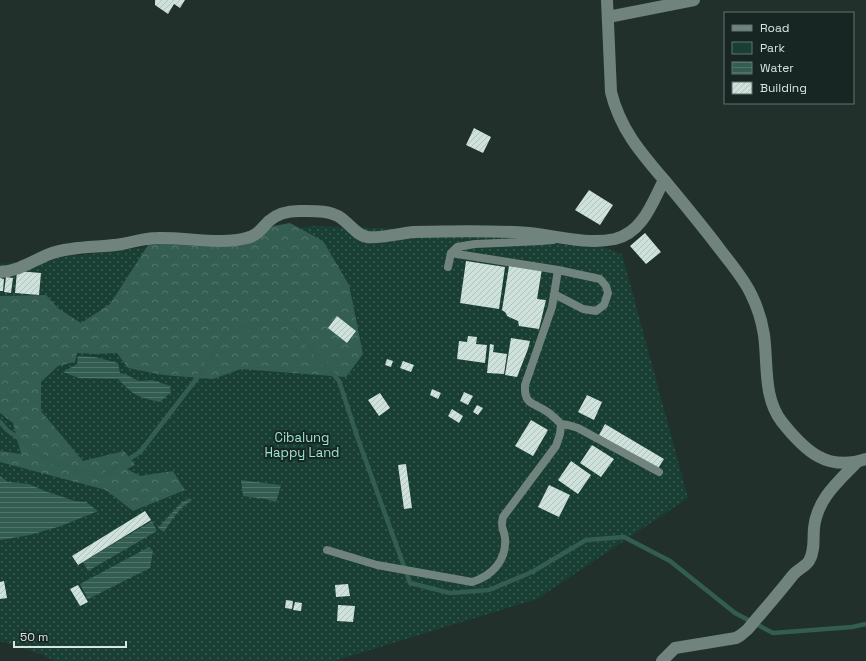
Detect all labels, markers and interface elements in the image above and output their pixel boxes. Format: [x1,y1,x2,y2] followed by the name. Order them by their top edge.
[724,12,854,104] legend
[760,20,789,36] text: Road
[760,40,785,56] text: Park
[760,60,794,76] text: Water
[760,80,807,96] text: Building
[265,429,339,461] park label: Cibalung Happy Land
[14,623,126,649] scale bar
[20,629,48,645] text: 50 m

